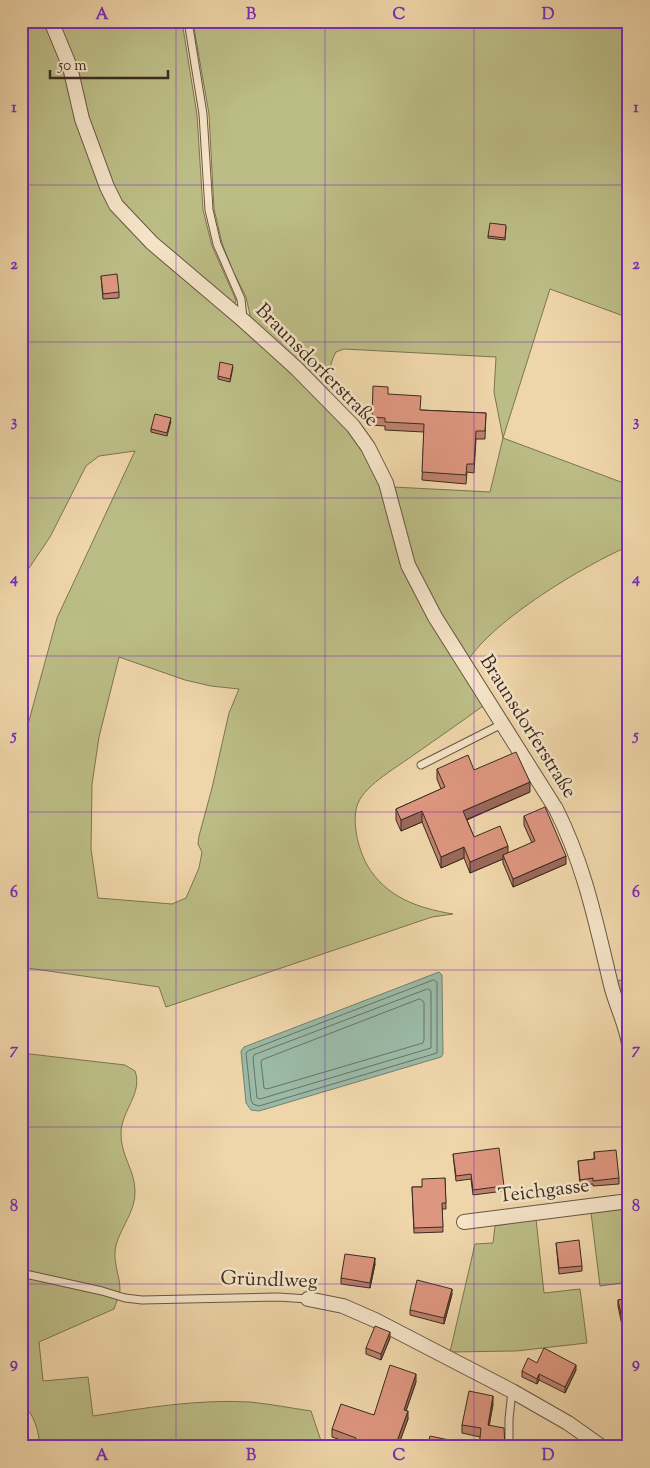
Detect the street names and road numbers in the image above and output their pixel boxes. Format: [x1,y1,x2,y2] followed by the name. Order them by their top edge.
[248,298,384,434] street label: Braunsdorferstraße
[471,650,583,804] street label: Braunsdorferstraße
[497,1172,591,1212] street label: Teichgasse
[220,1265,318,1297] street label: Gründlweg

